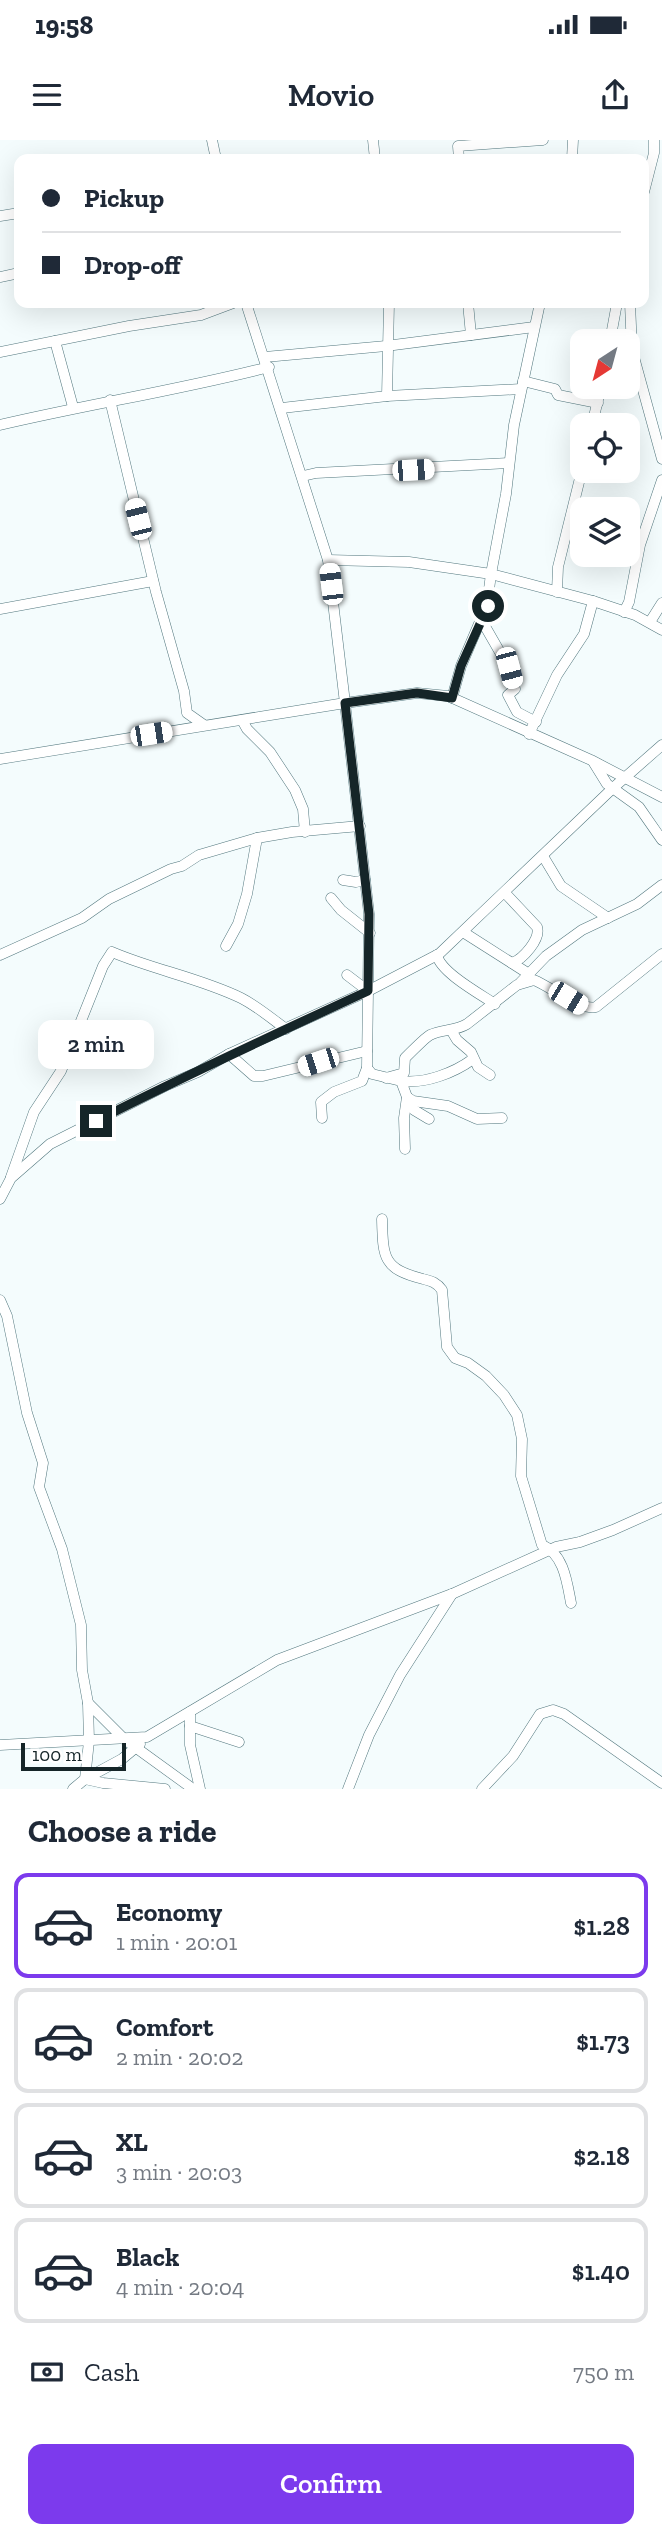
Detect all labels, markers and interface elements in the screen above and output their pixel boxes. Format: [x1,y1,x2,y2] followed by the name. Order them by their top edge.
[35,9,93,41] text: 19:58
[28,76,66,114] icon: menu
[288,76,374,114] text: Movio
[596,76,634,114] icon: share
[84,182,164,214] text: Pickup
[84,249,181,281] text: Drop-off
[570,329,640,399] north arrow
[570,329,640,567] map controls
[570,413,640,483] button: locate
[392,458,435,482] car
[123,496,154,542] car
[570,497,640,567] button: layers
[319,562,344,606] car
[472,590,504,622] route start
[494,645,525,691] car
[129,720,174,748] car
[545,978,592,1018] car
[38,1020,154,1068] callout: 2 min
[67,1030,125,1058] text: 2 min
[295,1046,342,1078] car
[80,1105,112,1137] route end
[21,1740,126,1772] scale bar
[32,1743,82,1766] text: 100 m
[28,1812,216,1850] text: Choose a ride
[32,1894,95,1957] icon: car
[116,1896,222,1928] text: Economy
[574,1910,630,1942] text: $1.28
[116,1928,237,1956] text: 1 min · 20:01
[32,2009,95,2072] icon: car
[116,2011,213,2043] text: Comfort
[576,2025,630,2057] text: $1.73
[116,2043,243,2071] text: 2 min · 20:02
[32,2124,95,2187] icon: car
[116,2126,148,2158] text: XL
[574,2140,630,2172] text: $2.18
[116,2158,242,2186] text: 3 min · 20:03
[32,2239,95,2302] icon: car
[116,2241,179,2273] text: Black
[572,2255,630,2287] text: $1.40
[116,2273,244,2301] text: 4 min · 20:04
[28,2353,66,2391] icon: cash
[84,2356,139,2388] text: Cash
[573,2358,634,2386] text: 750 m
[28,2444,634,2524] button: Confirm

